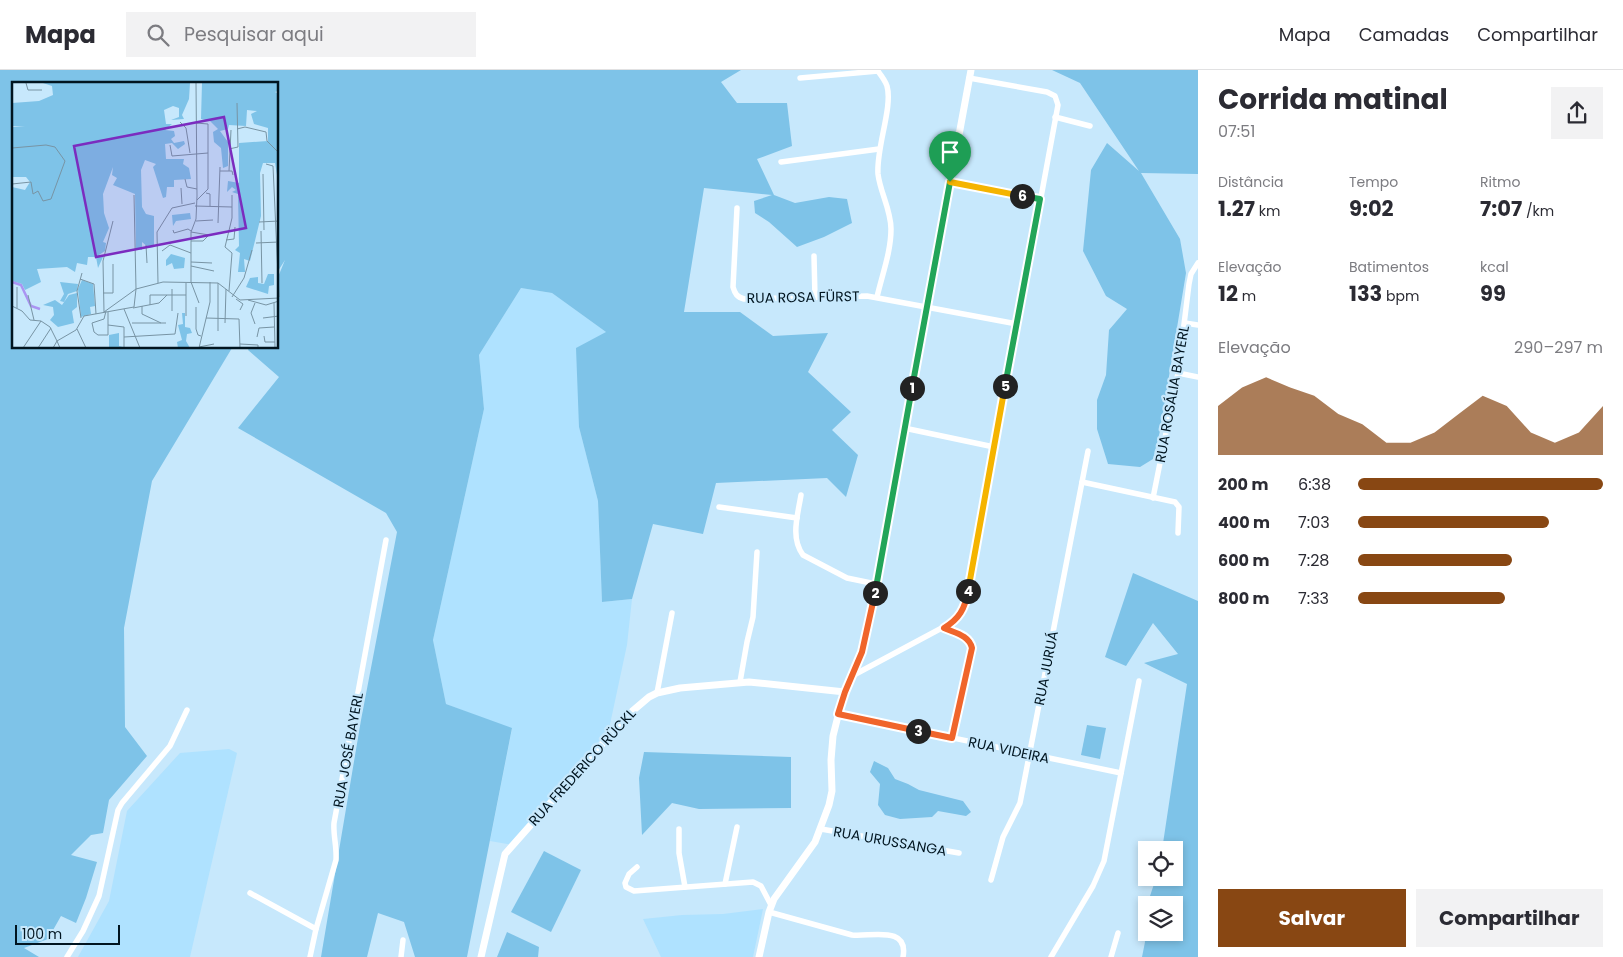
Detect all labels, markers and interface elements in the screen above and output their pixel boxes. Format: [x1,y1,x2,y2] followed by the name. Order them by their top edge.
[126,12,476,57] search box
[25,18,96,51] text: Mapa
[144,21,172,49] icon: search
[184,21,324,48] text: Pesquisar aqui
[1279,22,1331,47] text: Mapa
[1359,22,1449,47] text: Camadas
[1477,22,1598,47] text: Compartilhar
[1218,80,1448,119] text: Corrida matinal
[12,82,279,349] inset map
[1551,87,1603,139] button: share
[1218,120,1255,143] text: 07:51
[929,131,971,182] pin
[936,138,964,166] icon: arrive
[1218,172,1284,192] text: Distância
[1349,172,1398,192] text: Tempo
[1480,172,1520,192] text: Ritmo
[1010,184,1034,208] pin: 6
[1018,186,1027,206] text: 6
[1218,194,1255,223] text: 1.27
[1349,194,1394,223] text: 9:02
[1480,194,1522,223] text: 7:07
[1255,201,1280,221] text: km
[1522,201,1554,221] text: /km
[1218,257,1282,277] text: Elevação
[1349,257,1429,277] text: Batimentos
[1480,257,1509,277] text: kcal
[1218,279,1238,308] text: 12
[1349,279,1382,308] text: 133
[1480,279,1506,308] text: 99
[746,286,860,308] street label: RUA ROSA FÜRST
[1238,286,1256,306] text: m
[1382,286,1419,306] text: bpm
[1150,324,1194,464] street label: RUA ROSÁLIA BAYERL
[1218,336,1291,359] text: Elevação
[1514,336,1603,359] text: 290–297 m
[992,374,1018,398] pin: 5
[900,376,924,400] pin: 1
[1001,376,1010,396] text: 5
[910,378,915,398] text: 1
[1218,473,1268,496] text: 200 m
[1298,473,1331,496] text: 6:38
[1218,511,1270,534] text: 400 m
[1298,511,1330,534] text: 7:03
[1218,549,1269,572] text: 600 m
[1298,549,1329,572] text: 7:28
[956,578,980,604] pin: 4
[862,580,888,606] pin: 2
[964,581,973,601] text: 4
[872,583,880,603] text: 2
[1218,587,1270,610] text: 800 m
[1298,587,1329,610] text: 7:33
[1029,629,1063,707] street label: RUA JURUÁ
[328,691,368,809] street label: RUA JOSÉ BAYERL
[524,704,640,830] street label: RUA FREDERICO RÜCKL
[906,718,930,744] pin: 3
[914,721,923,741] text: 3
[967,732,1051,768] street label: RUA VIDEIRA
[832,821,948,861] street label: RUA URUSSANGA
[1138,841,1183,941] map controls
[1138,841,1183,886] button: locate
[1218,889,1406,947] button: Salvar
[1416,889,1603,947] button: Compartilhar
[1138,896,1183,941] button: layers
[15,922,120,945] scale bar
[22,924,62,944] text: 100 m

